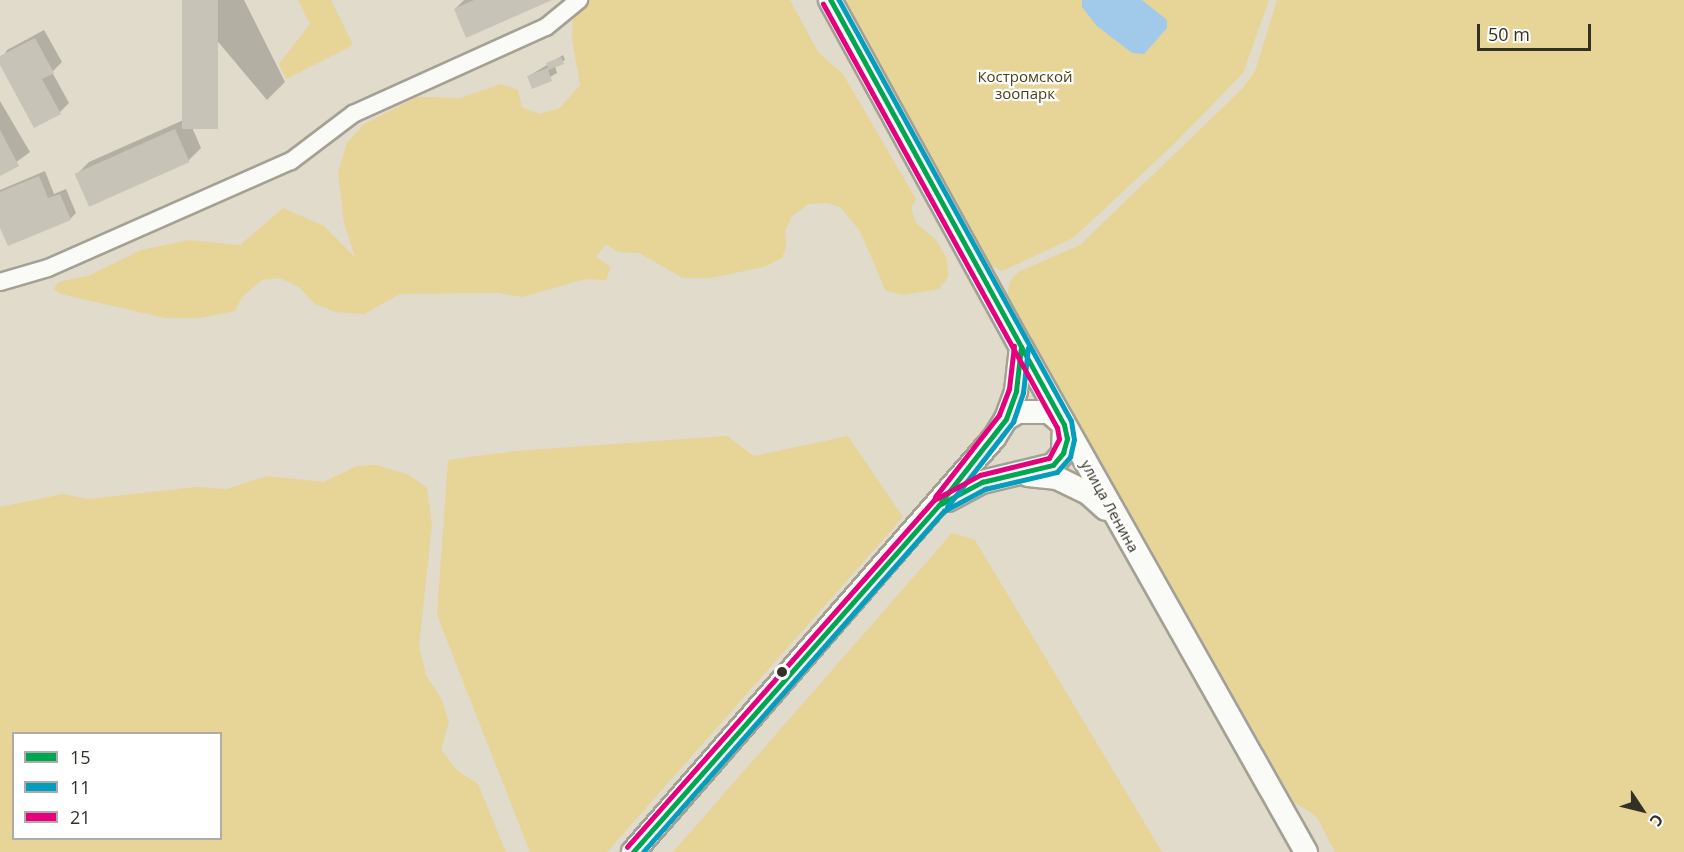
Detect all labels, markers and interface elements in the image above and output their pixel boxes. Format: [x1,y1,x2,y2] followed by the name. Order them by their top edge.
[1480,12,1594,50] scale bar
[1488,22,1530,46] text: 50 m
[977,67,1073,102] park label: Костромской зоопарк
[1077,457,1143,555] street label: улица Ленина
[776,666,788,678] unlabelled marker
[12,732,222,840] legend
[70,745,91,769] text: 15
[70,775,91,799] text: 11
[1612,780,1672,840] north arrow
[70,805,91,829] text: 21
[1645,810,1669,831] text: С

